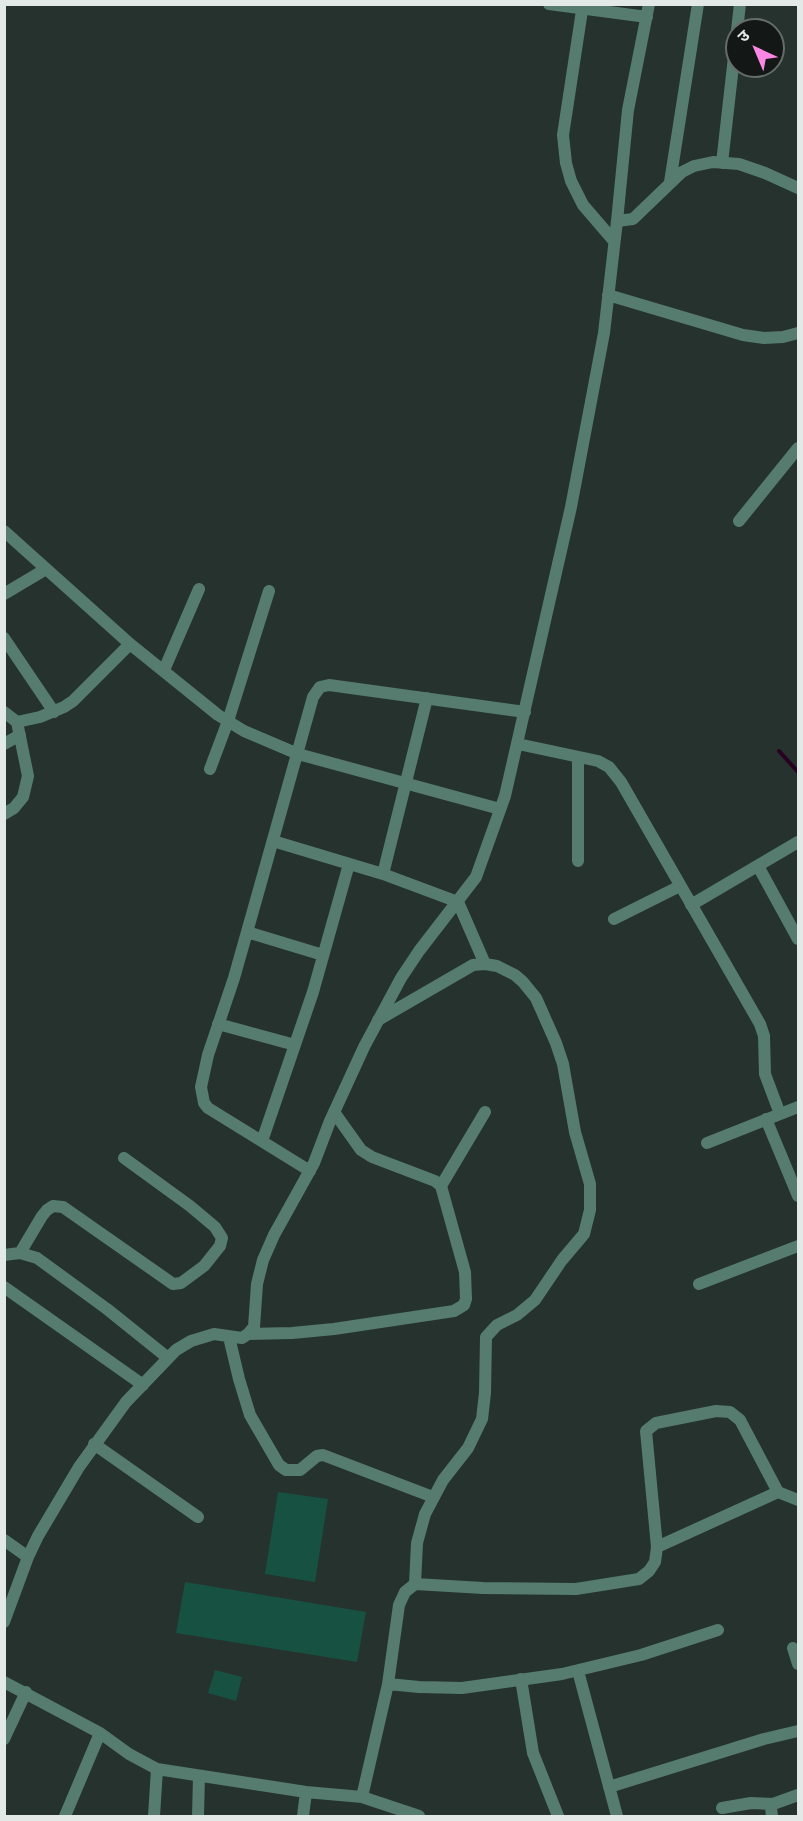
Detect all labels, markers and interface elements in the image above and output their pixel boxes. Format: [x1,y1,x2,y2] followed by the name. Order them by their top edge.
[725,18,785,78] north arrow
[735,27,753,46] text: उ

